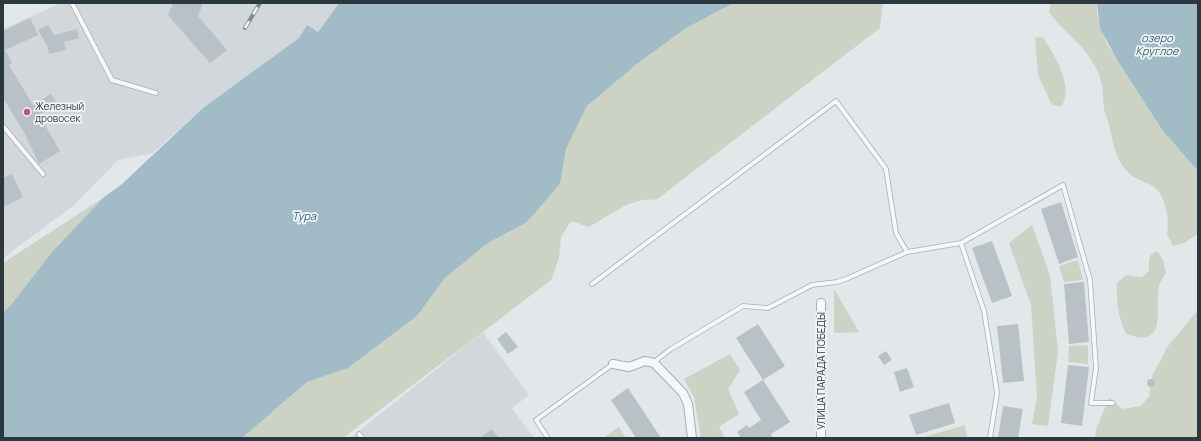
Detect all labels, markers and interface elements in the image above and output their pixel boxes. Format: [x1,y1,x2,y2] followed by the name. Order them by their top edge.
[1136,30,1179,58] water label: озеро Круглое
[35,99,84,125] place label: Железный дровосек
[22,107,32,117] marker: Железный дровосек
[292,208,317,223] water label: Тура
[814,312,828,430] street label: УЛИЦА ПАРАДА ПОБЕДЫ

